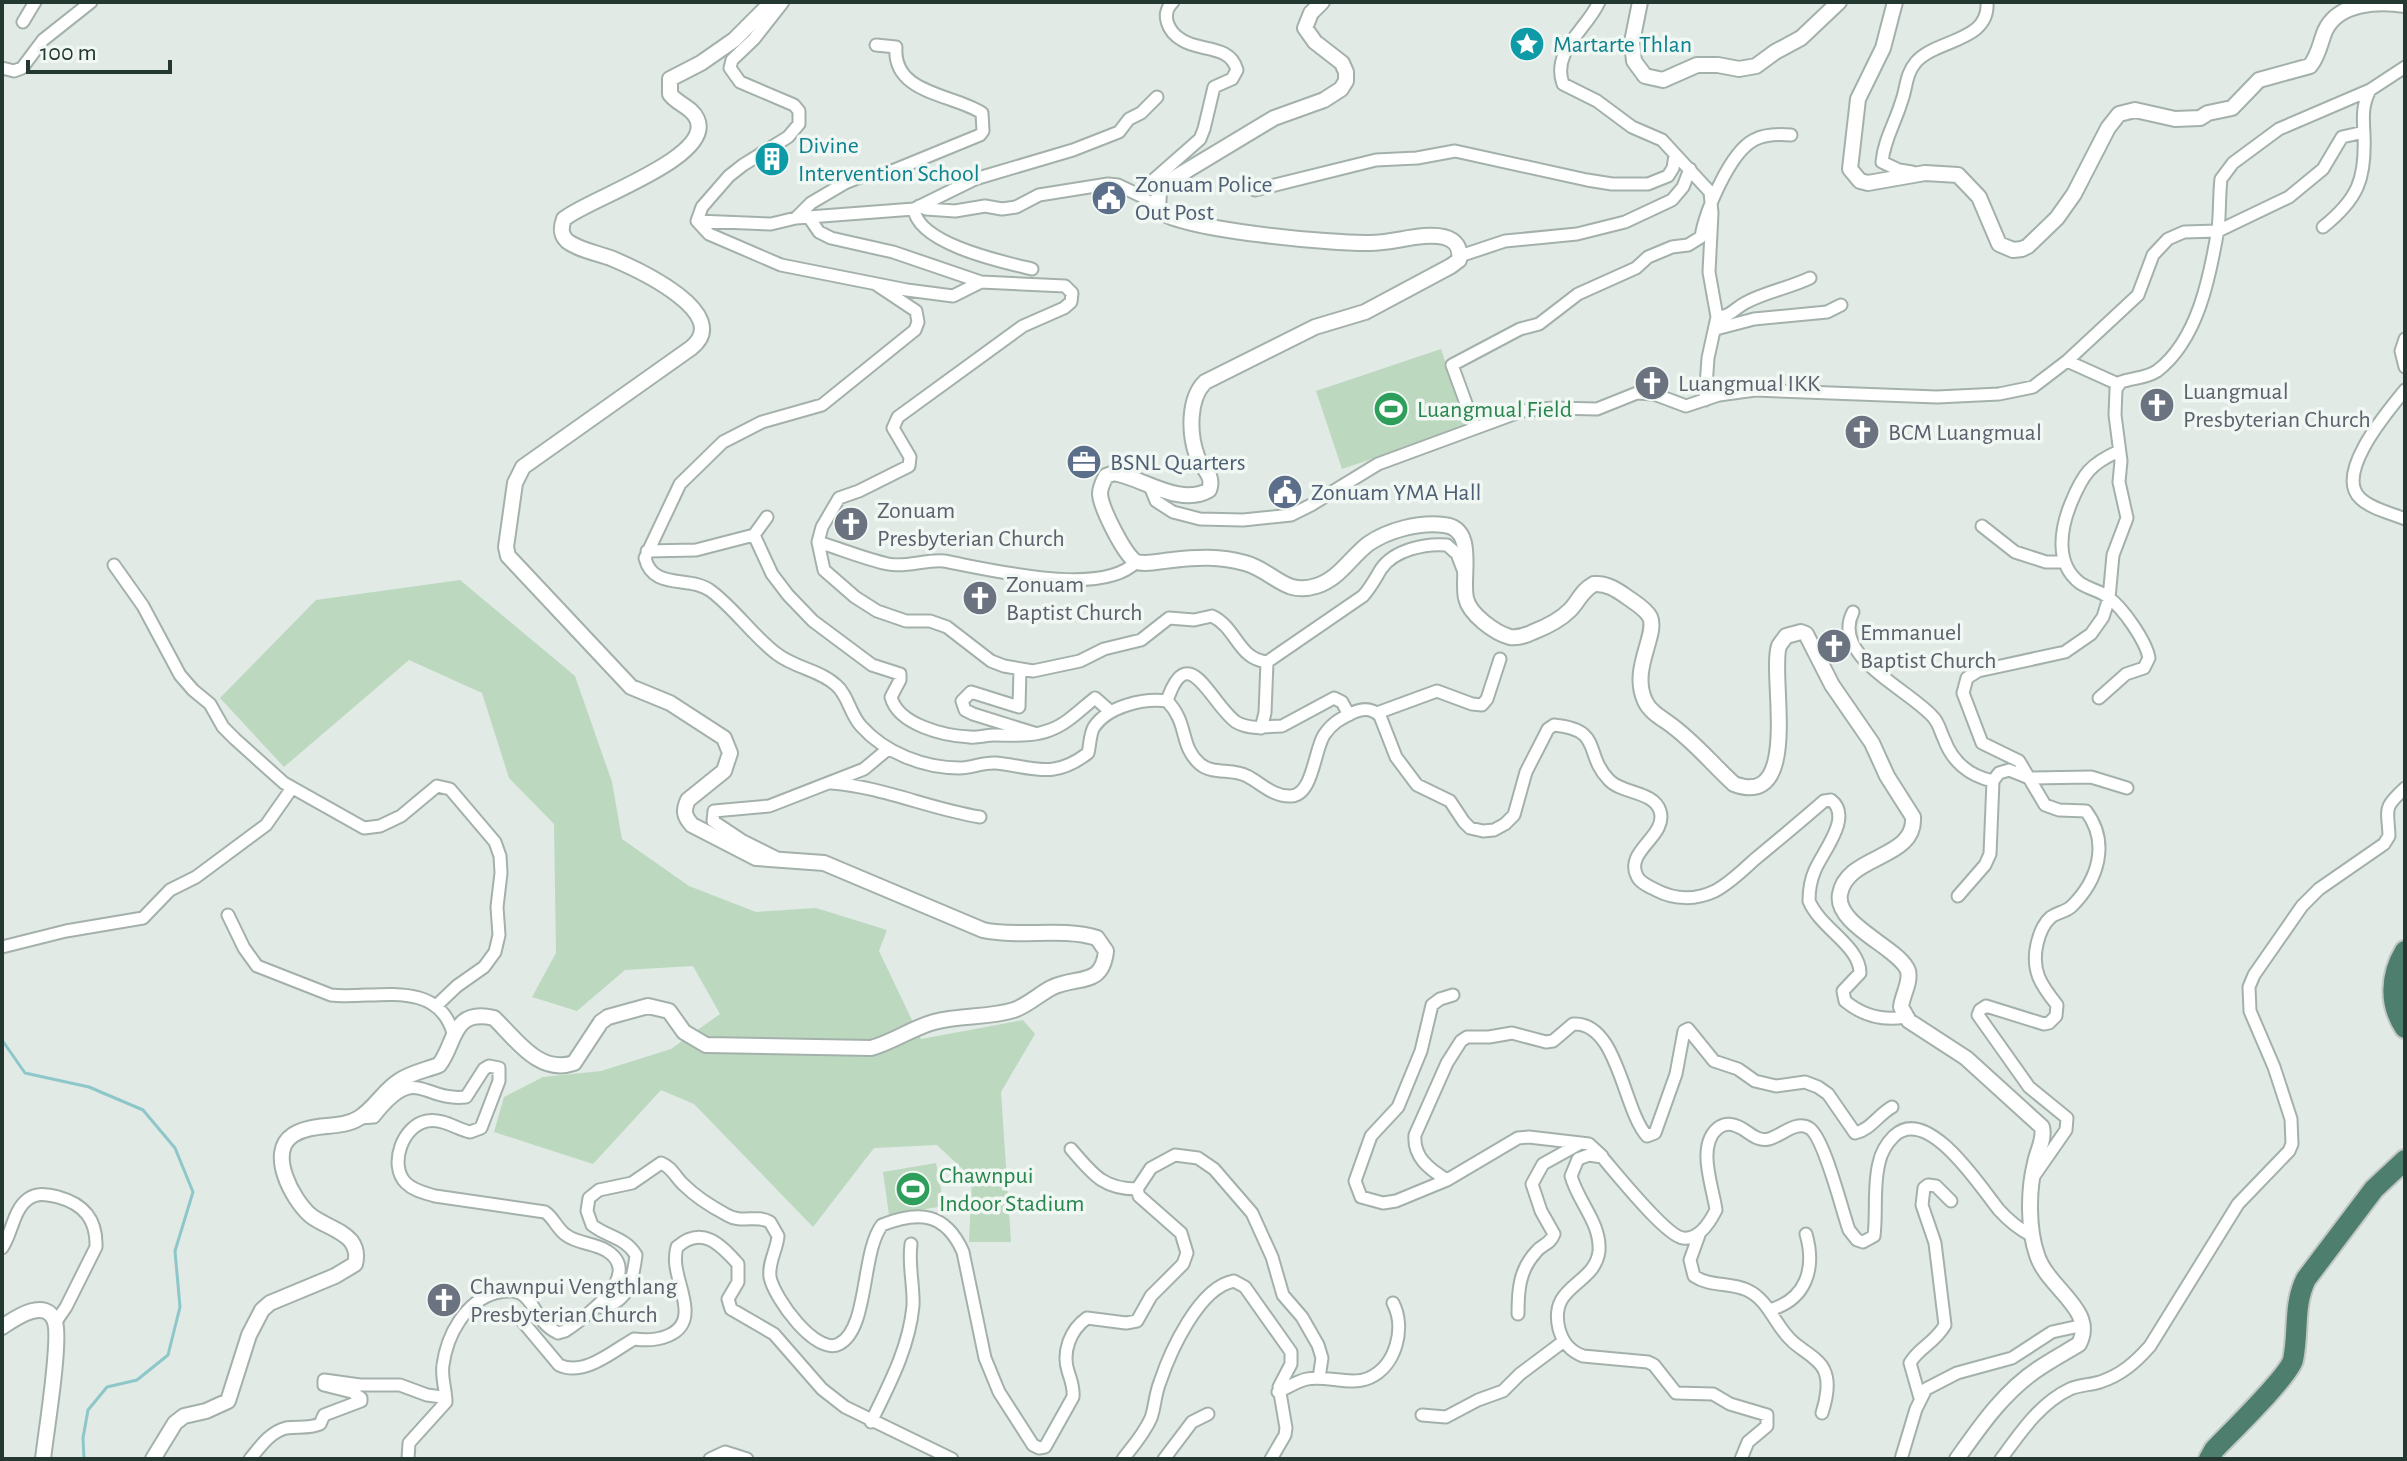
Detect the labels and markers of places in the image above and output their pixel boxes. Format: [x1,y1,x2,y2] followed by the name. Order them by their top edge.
[1508,25,1546,63] place icon: Martarte Thlan
[1553,33,1692,57] place label: Martarte Thlan
[798,134,980,186] place label: Divine Intervention School
[753,140,791,178] building icon: Divine Intervention School
[1135,173,1273,225] place label: Zonuam Police Out Post
[1090,179,1128,217] public building icon: Zonuam Police Out Post
[1633,364,1671,402] church icon: Luangmual IKK
[1678,372,1821,396] place label: Luangmual IKK
[2183,380,2371,432] place label: Luangmual Presbyterian Church
[2138,386,2176,424] church icon: Luangmual Presbyterian Church
[1372,390,1410,428] sports icon: Luangmual Field
[1417,398,1572,422] place label: Luangmual Field
[1843,413,1881,451] church icon: BCM Luangmual
[1888,421,2042,445] place label: BCM Luangmual
[1065,443,1103,481] office icon: BSNL Quarters
[1110,451,1246,475] place label: BSNL Quarters
[1266,473,1304,511] public building icon: Zonuam YMA Hall
[1311,481,1482,505] place label: Zonuam YMA Hall
[877,499,1065,551] place label: Zonuam Presbyterian Church
[832,505,870,543] church icon: Zonuam Presbyterian Church
[1006,573,1143,625] place label: Zonuam Baptist Church
[961,579,999,617] church icon: Zonuam Baptist Church
[1860,621,1997,673] place label: Emmanuel Baptist Church
[1815,627,1853,665] church icon: Emmanuel Baptist Church
[939,1164,1085,1216] place label: Chawnpui Indoor Stadium
[894,1170,932,1208] sports icon: Chawnpui Indoor Stadium
[470,1275,677,1327] place label: Chawnpui Vengthlang Presbyterian Church
[425,1281,463,1319] church icon: Chawnpui Vengthlang Presbyterian Church

